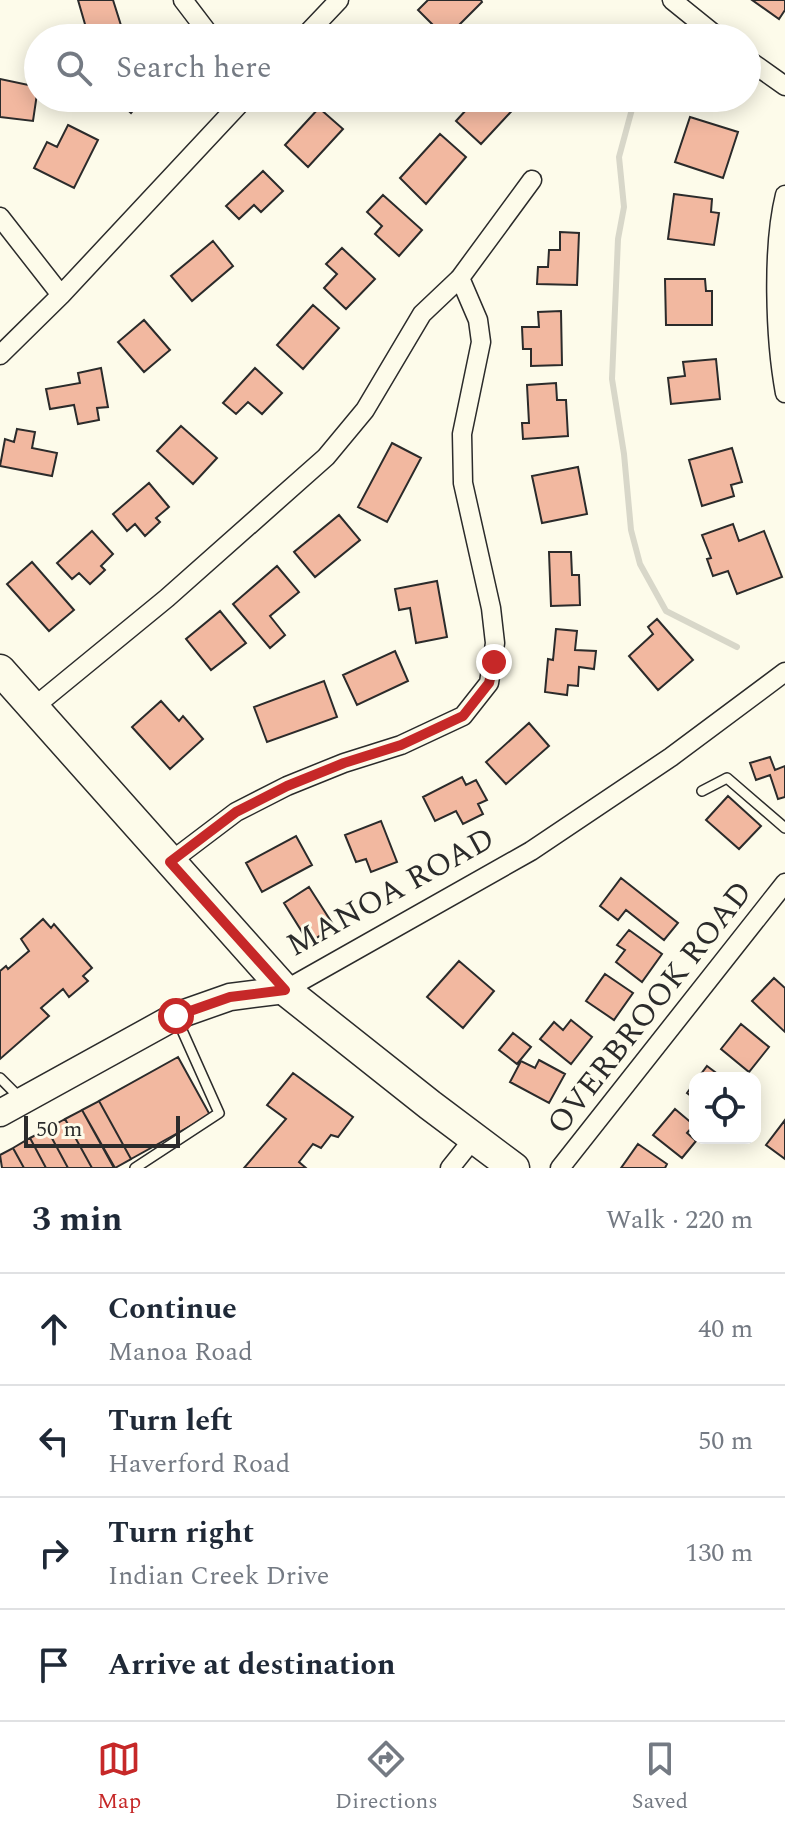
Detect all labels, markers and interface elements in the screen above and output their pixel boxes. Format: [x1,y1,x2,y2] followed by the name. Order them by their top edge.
[24,24,761,112] search box
[116,45,272,91] text: Search here
[52,46,96,90] icon: search
[476,644,512,680] route end
[277,815,504,970] street label: MANOA ROAD
[535,870,765,1145] street label: OVERBROOK ROAD
[158,998,194,1034] route start
[689,1072,761,1144] map controls
[689,1072,761,1144] button: locate
[24,1112,180,1148] scale bar
[36,1113,82,1146] text: 50 m
[32,1194,122,1246] text: 3 min
[606,1200,753,1240] text: Walk · 220 m
[108,1286,237,1332] text: Continue
[32,1307,76,1351] icon: ahead
[698,1309,753,1349] text: 40 m
[108,1332,253,1372] text: Manoa Road
[108,1398,233,1444] text: Turn left
[32,1419,76,1463] icon: left
[698,1421,753,1461] text: 50 m
[108,1444,290,1484] text: Haverford Road
[108,1510,254,1556] text: Turn right
[32,1531,76,1575] icon: right
[685,1533,753,1573] text: 130 m
[108,1556,329,1596] text: Indian Creek Drive
[108,1642,395,1688] text: Arrive at destination
[32,1643,76,1687] icon: arrive
[97,1737,141,1818] tab: Map
[335,1737,438,1818] tab: Directions
[632,1737,688,1818] tab: Saved

